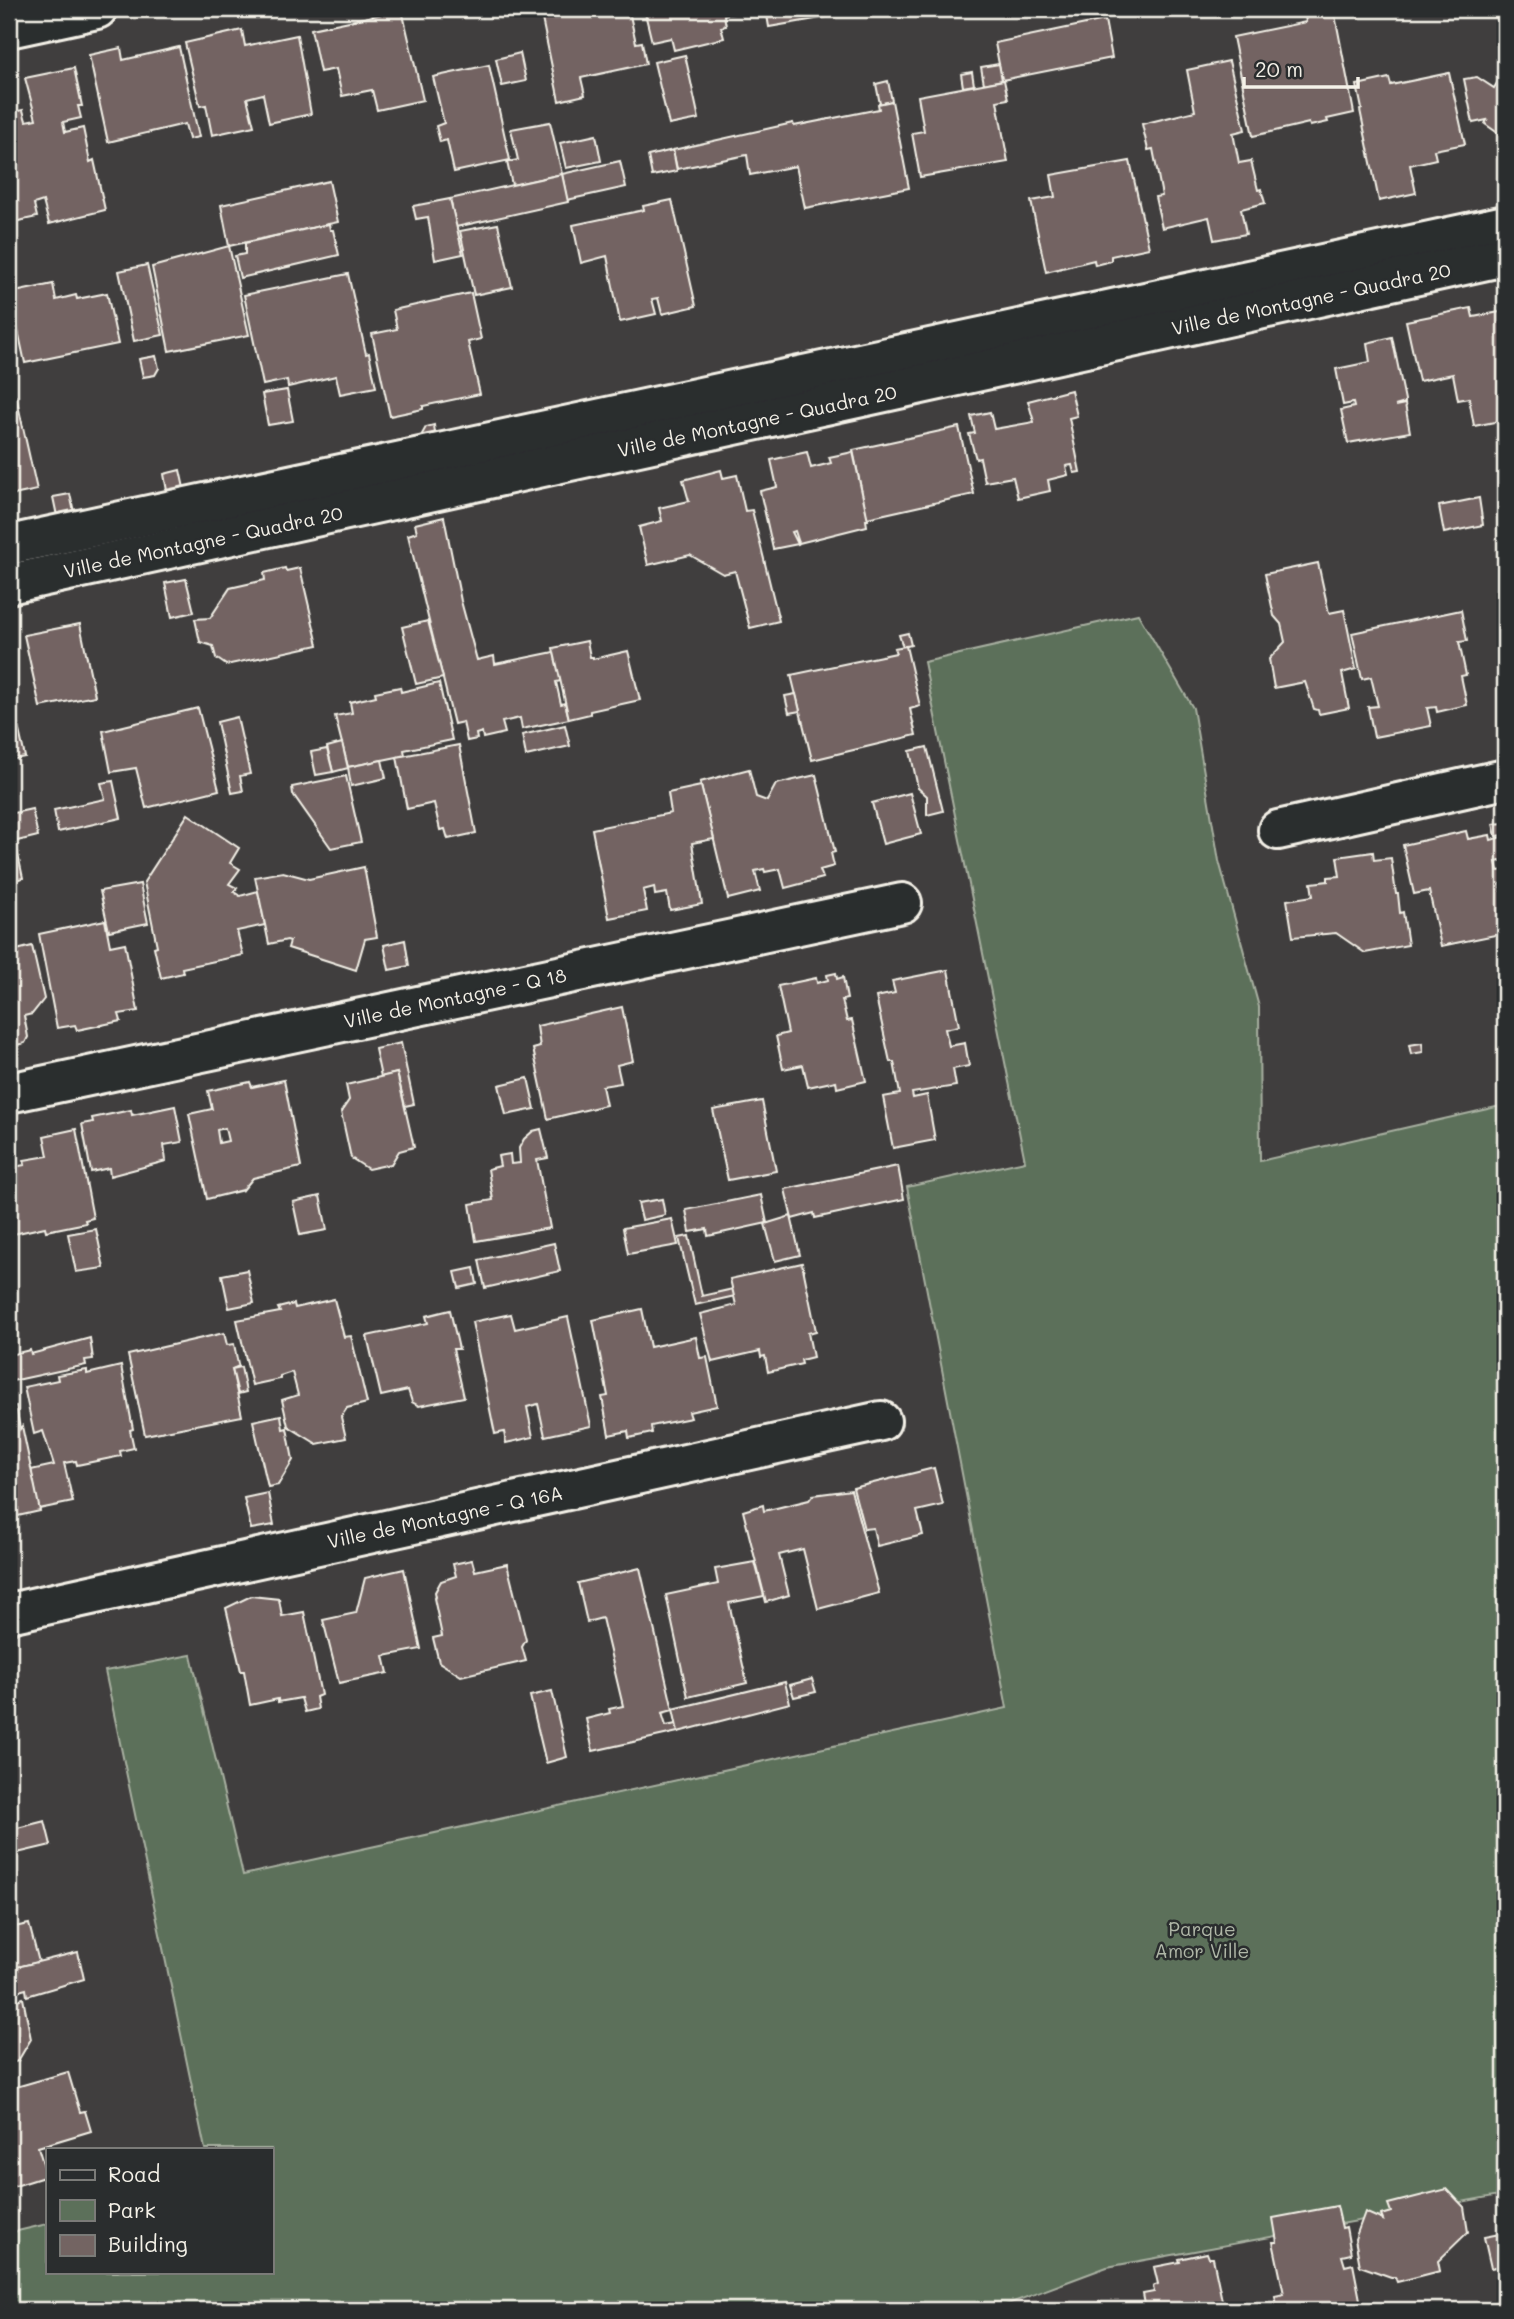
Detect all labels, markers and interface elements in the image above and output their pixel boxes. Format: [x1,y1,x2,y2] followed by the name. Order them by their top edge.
[1244,46,1358,90] scale bar
[1255,55,1303,82] text: 20 m
[1169,257,1453,340] street label: Ville de Montagne - Quadra 20
[615,379,899,462] street label: Ville de Montagne - Quadra 20
[61,500,345,583] street label: Ville de Montagne - Quadra 20
[341,962,568,1033] street label: Ville de Montagne - Q 18
[325,1479,565,1554] street label: Ville de Montagne - Q 16A
[1155,1916,1249,1963] park label: Parque Amor Ville
[46,2148,273,2274] legend
[108,2160,160,2187] text: Road
[108,2196,156,2223] text: Park
[108,2230,188,2257] text: Building

